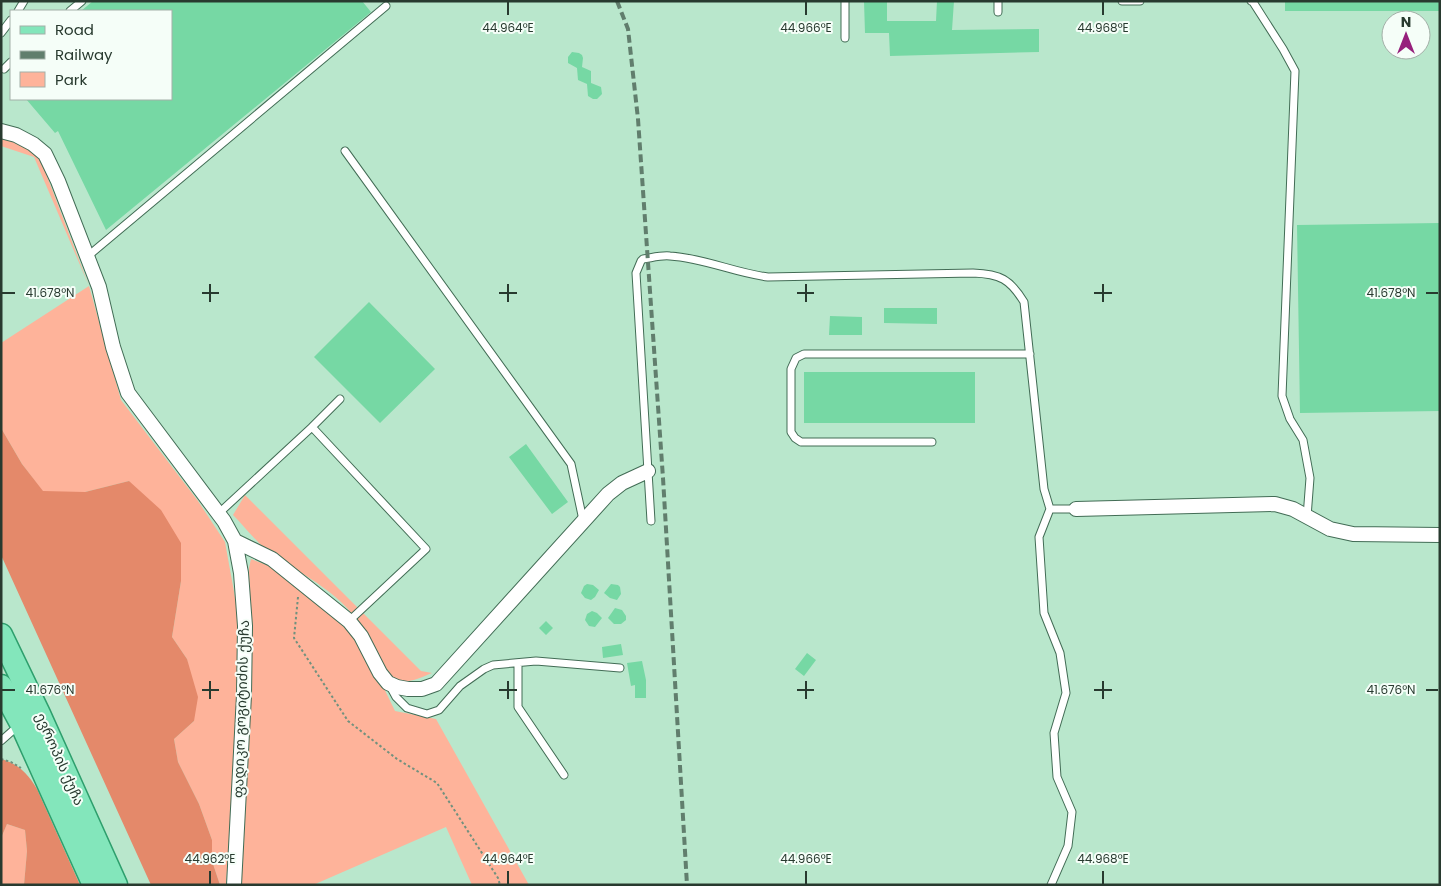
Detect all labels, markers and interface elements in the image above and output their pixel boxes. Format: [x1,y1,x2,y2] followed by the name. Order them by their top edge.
[10,10,172,100] legend
[1381,10,1431,60] north arrow
[1401,12,1411,32] text: N
[55,19,94,40] text: Road
[482,19,534,36] text: 44.964°E
[780,19,832,36] text: 44.966°E
[1077,19,1129,36] text: 44.968°E
[55,44,113,65] text: Railway
[55,69,87,90] text: Park
[25,284,75,301] text: 41.678°N
[1366,284,1416,301] text: 41.678°N
[228,620,254,798] street label: ფადიკო გოგიტიძის ქუჩა
[25,681,75,698] text: 41.676°N
[1366,681,1416,698] text: 41.676°N
[31,709,89,809] street label: ევროპის ქუჩა
[185,850,235,867] text: 44.962°E
[482,850,534,867] text: 44.964°E
[780,850,832,867] text: 44.966°E
[1077,850,1129,867] text: 44.968°E

